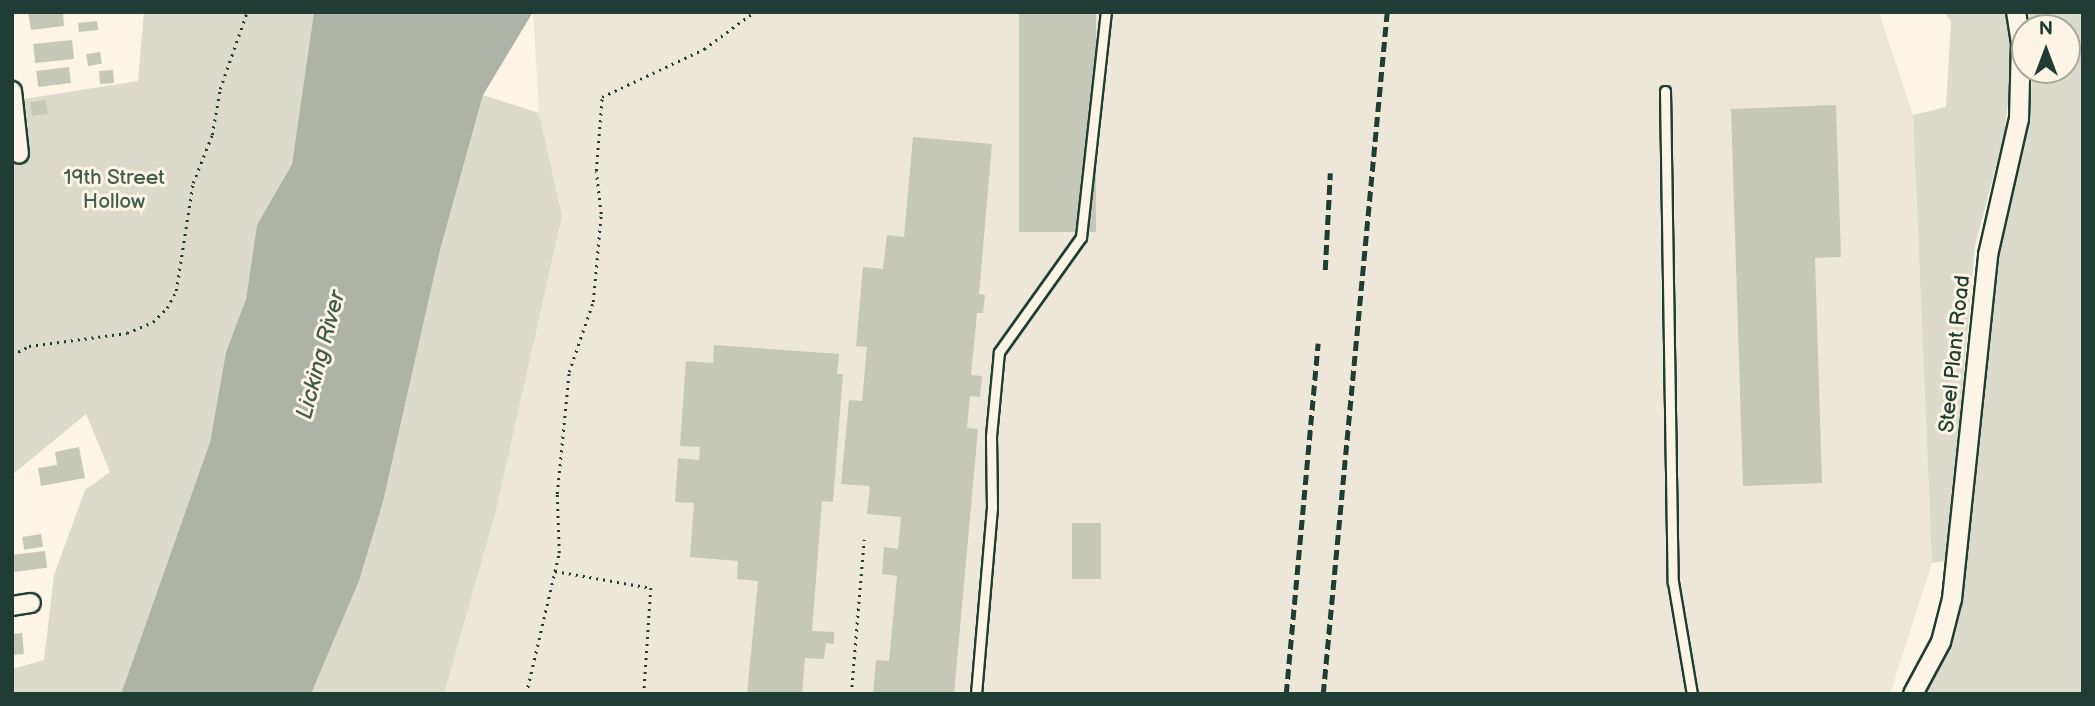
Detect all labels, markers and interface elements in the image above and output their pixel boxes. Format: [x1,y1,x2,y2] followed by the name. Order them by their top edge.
[2011,14,2081,84] north arrow
[2039,18,2053,41] text: N
[63,165,165,215] park label: 19th Street Hollow
[1934,274,1976,434] street label: Steel Plant Road
[291,288,351,422] water label: Licking River

